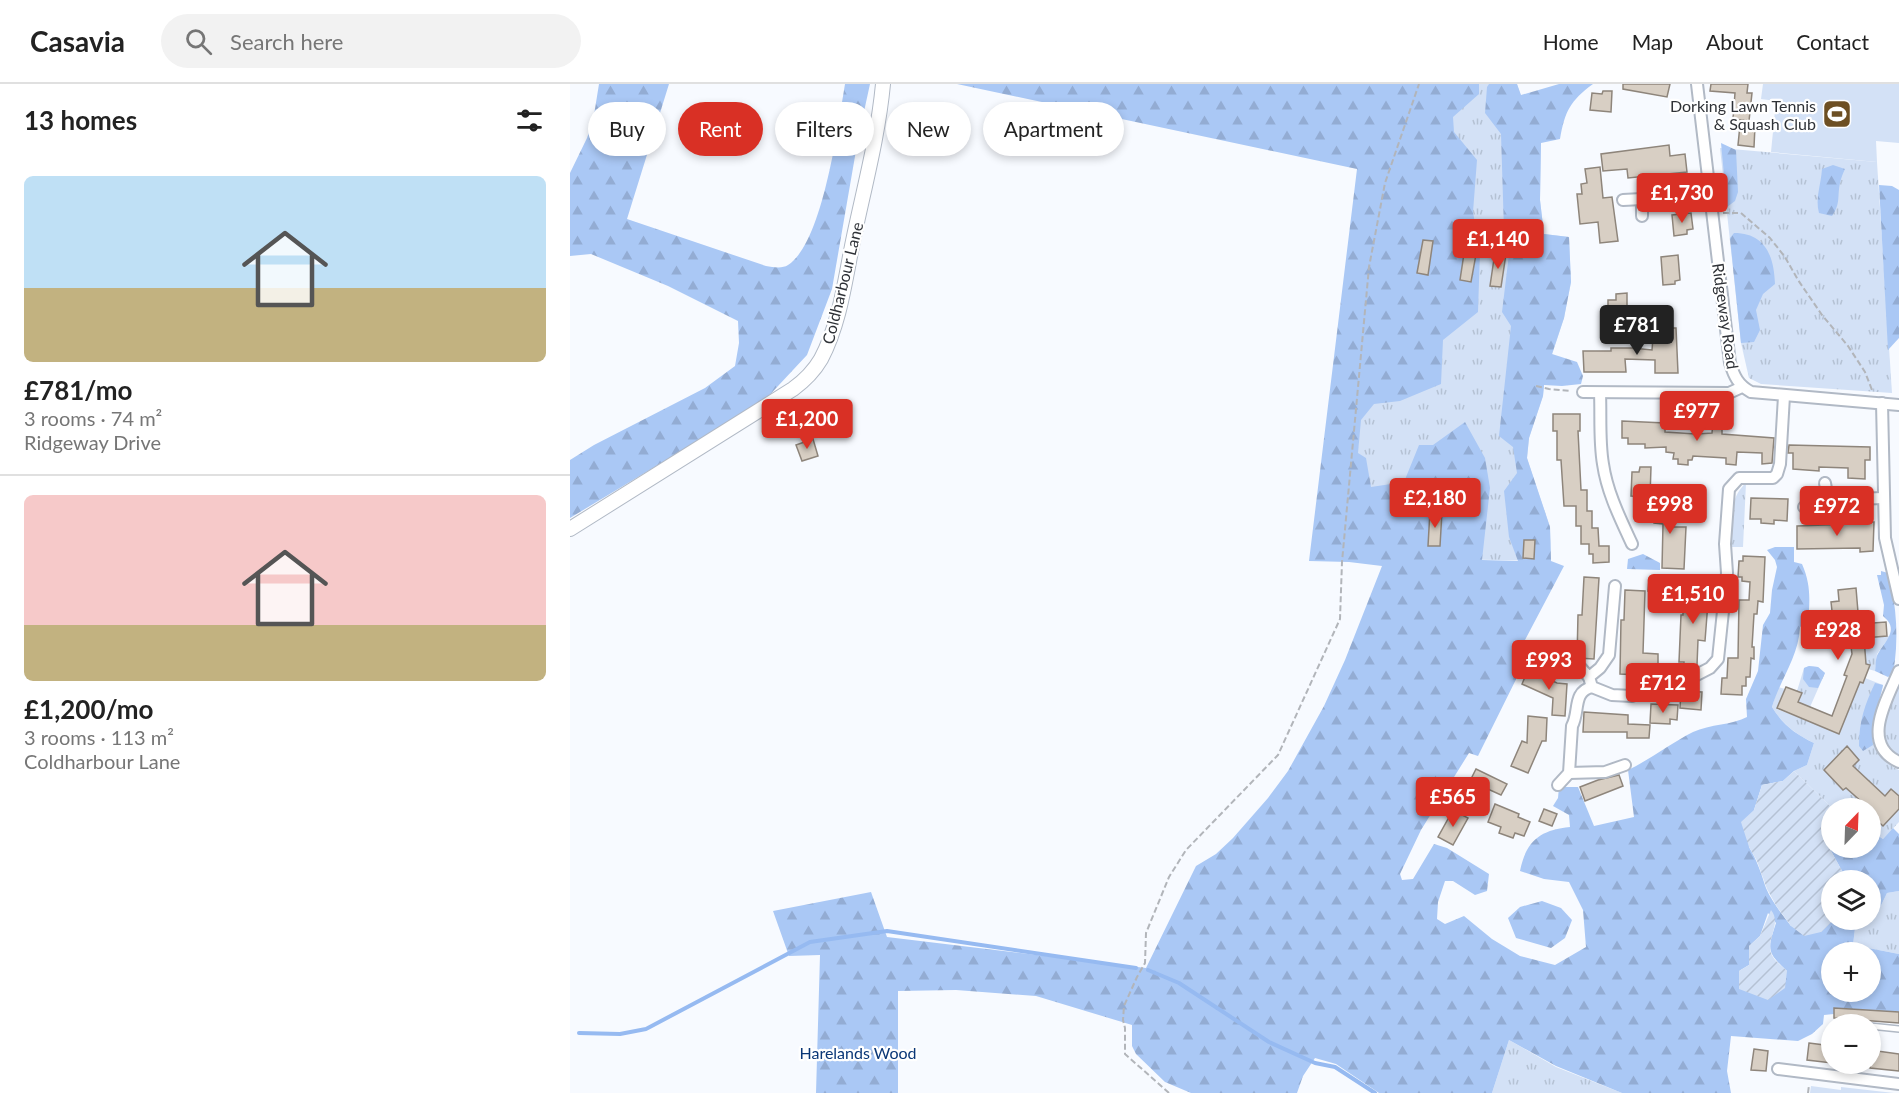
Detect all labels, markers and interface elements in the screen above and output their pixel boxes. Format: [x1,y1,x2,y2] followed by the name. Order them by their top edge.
[161,14,581,68] search box
[30,24,125,58] text: Casavia
[182,25,215,58] icon: search
[230,28,344,55] text: Search here
[1543,29,1599,54] text: Home
[1632,29,1673,54] text: Map
[1706,29,1763,54] text: About
[1796,29,1869,54] text: Contact
[1670,96,1816,133] place label: Dorking Lawn Tennis & Squash Club
[1821,98,1853,130] sports icon: Dorking Lawn Tennis & Squash Club
[588,102,666,156] chip: Buy
[678,102,763,156] chip: Rent
[775,102,874,156] chip: Filters
[886,102,971,156] chip: New
[983,102,1124,156] chip: Apartment
[24,104,137,136] text: 13 homes
[513,104,546,137] icon: filters
[1633,173,1731,224] pin: £1,730
[1651,180,1713,204] text: £1,730
[231,215,339,323] icon: home
[1449,219,1547,270] pin: £1,140
[818,220,866,346] street label: Coldharbour Lane
[1467,226,1529,250] text: £1,140
[1709,262,1743,370] street label: Ridgeway Road
[1601,305,1673,356] pin: £781
[1614,312,1660,336] text: £781
[24,374,132,406] text: £781/mo
[1661,391,1733,442] pin: £977
[1674,398,1720,422] text: £977
[758,399,856,450] pin: £1,200
[24,406,162,430] text: 3 rooms · 74 m²
[776,406,838,430] text: £1,200
[24,430,161,454] text: Ridgeway Drive
[1386,478,1484,529] pin: £2,180
[1634,484,1706,535] pin: £998
[1404,485,1466,509] text: £2,180
[1801,486,1873,537] pin: £972
[1647,491,1693,515] text: £998
[1814,493,1860,517] text: £972
[231,534,339,642] icon: home
[1644,574,1742,625] pin: £1,510
[1662,581,1724,605] text: £1,510
[1802,610,1874,661] pin: £928
[1815,617,1861,641] text: £928
[1513,640,1585,691] pin: £993
[1526,647,1572,671] text: £993
[1627,663,1699,714] pin: £712
[1640,670,1686,694] text: £712
[24,693,154,725] text: £1,200/mo
[24,725,174,749] text: 3 rooms · 113 m²
[24,749,180,773] text: Coldharbour Lane
[1417,777,1489,828] pin: £565
[1430,784,1476,808] text: £565
[1821,798,1881,858] north arrow
[1821,798,1881,1074] map controls
[1821,870,1881,930] button: layers
[1821,942,1881,1002] button: +
[1821,1014,1881,1074] button: −
[799,1043,917,1062] park label: Harelands Wood

